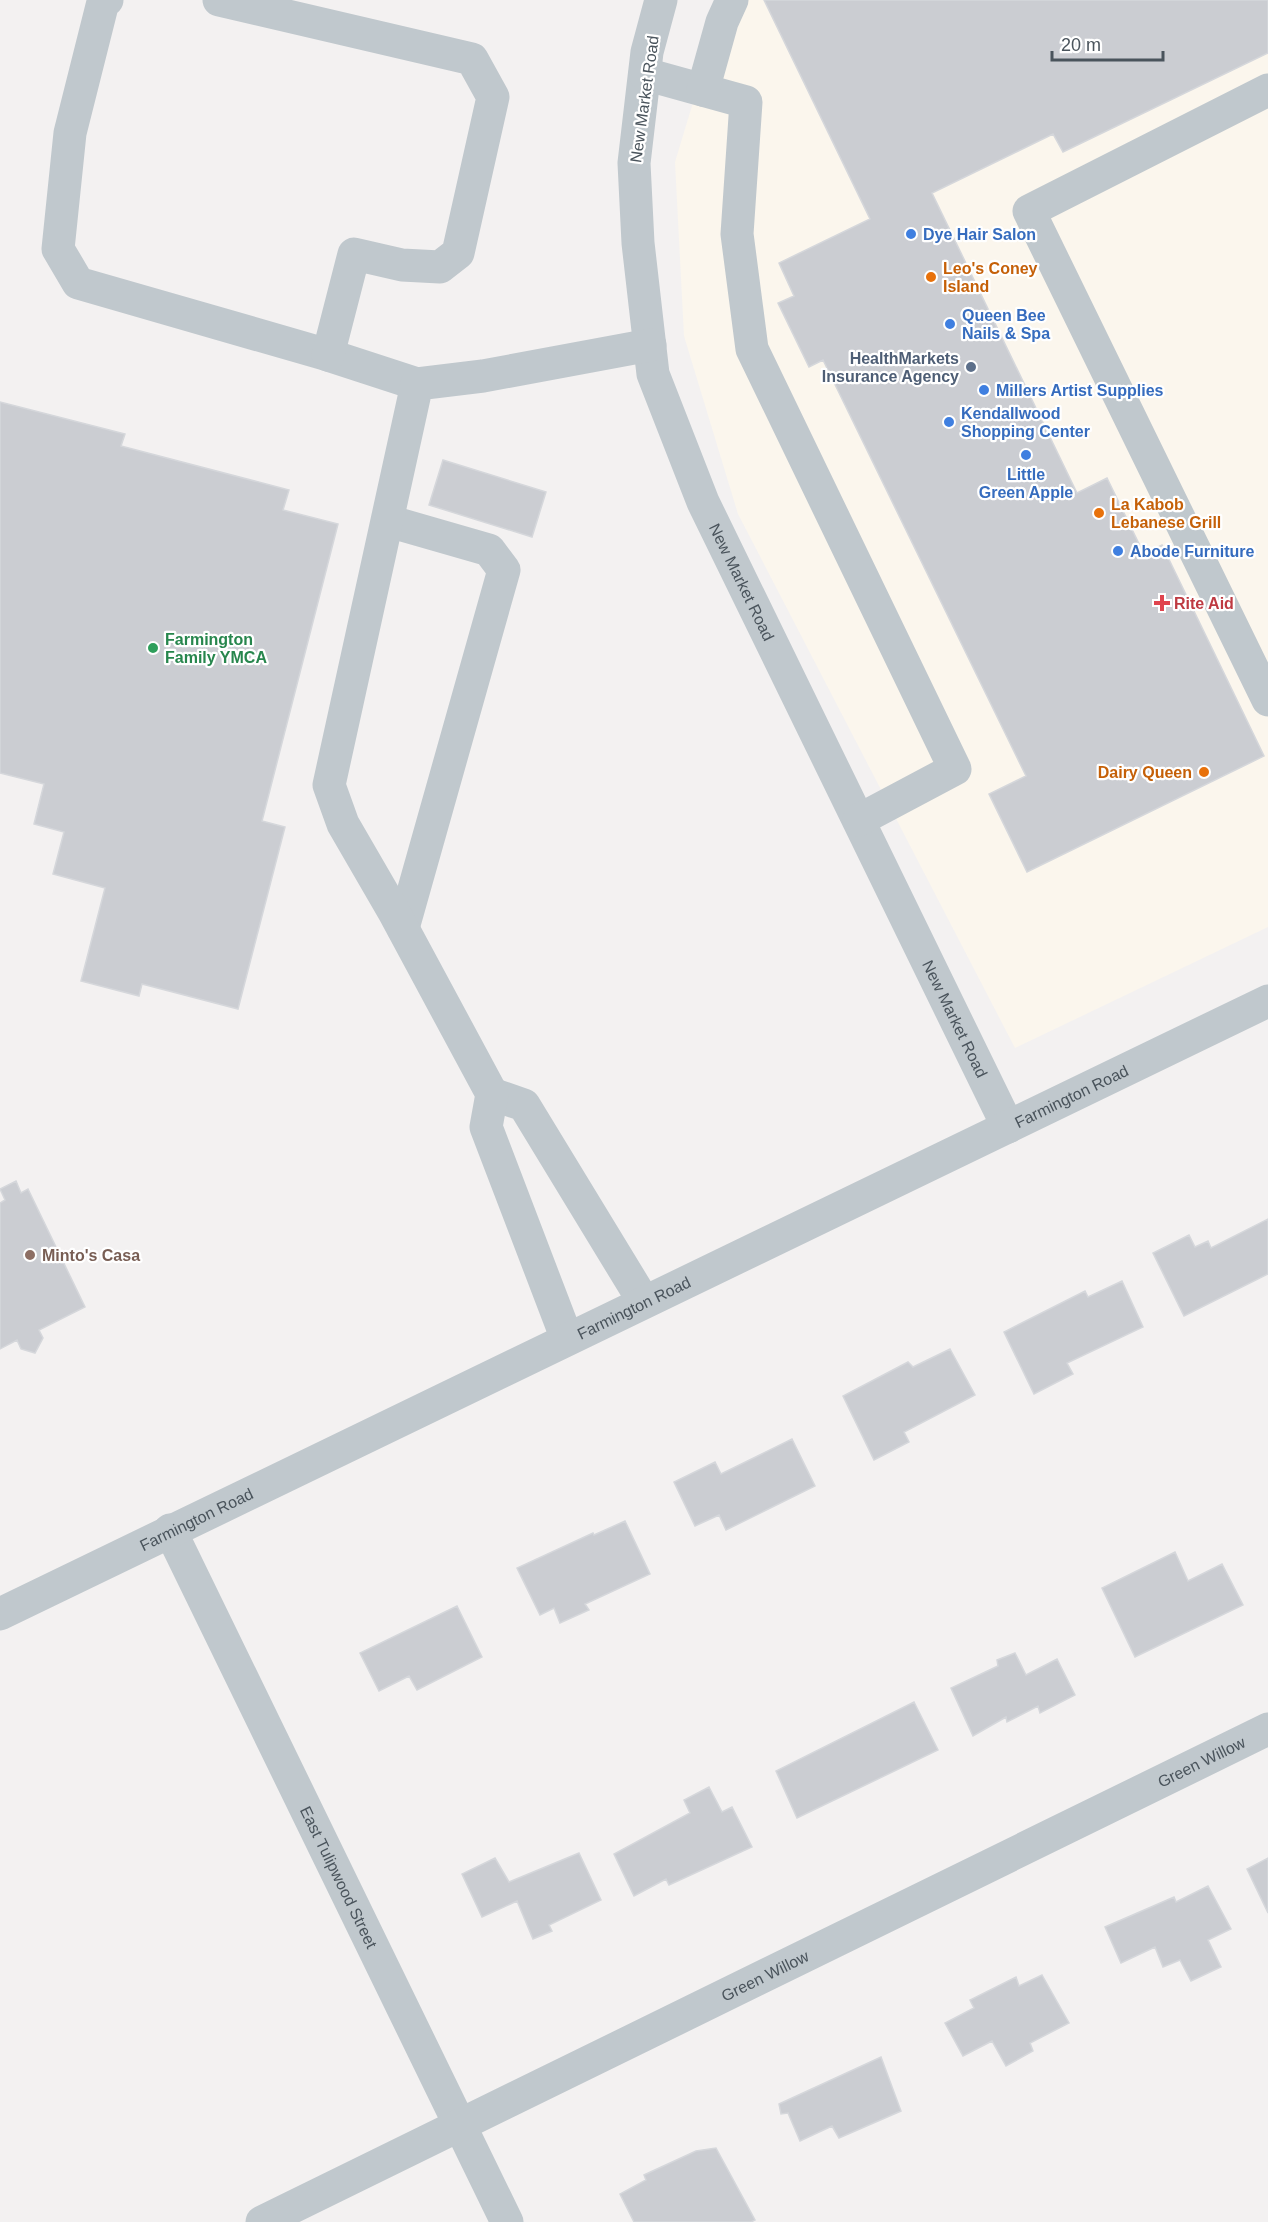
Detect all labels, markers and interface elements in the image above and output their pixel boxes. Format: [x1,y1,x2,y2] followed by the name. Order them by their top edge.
[1052,24,1163,62] scale bar
[627,34,662,164] street label: New Market Road
[1061,35,1101,55] text: 20 m
[923,226,1036,243] place label: Dye Hair Salon
[904,227,918,241] marker: Dye Hair Salon
[943,260,1038,295] place label: Leo's Coney Island
[924,270,938,284] marker: Leo's Coney Island
[962,307,1050,342] place label: Queen Bee Nails & Spa
[943,317,957,331] marker: Queen Bee Nails & Spa
[822,350,959,385] place label: HealthMarkets Insurance Agency
[964,360,978,374] marker: HealthMarkets Insurance Agency
[996,382,1164,399] place label: Millers Artist Supplies
[977,383,991,397] marker: Millers Artist Supplies
[961,405,1090,440] place label: Kendallwood Shopping Center
[942,415,956,429] marker: Kendallwood Shopping Center
[1019,448,1033,462] marker: Little Green Apple
[979,466,1073,501] place label: Little Green Apple
[1111,496,1221,531] place label: La Kabob Lebanese Grill
[1092,506,1106,520] marker: La Kabob Lebanese Grill
[706,521,777,644] street label: New Market Road
[1130,543,1255,560] place label: Abode Furniture
[1111,544,1125,558] marker: Abode Furniture
[1174,595,1234,612] place label: Rite Aid
[1155,596,1169,610] marker: Rite Aid
[165,631,267,666] place label: Farmington Family YMCA
[146,641,160,655] marker: Farmington Family YMCA
[1098,764,1192,781] place label: Dairy Queen
[1197,765,1211,779] marker: Dairy Queen
[919,958,990,1080] street label: New Market Road
[1012,1062,1131,1131] street label: Farmington Road
[42,1247,140,1264] place label: Minto's Casa
[23,1248,37,1262] marker: Minto's Casa
[575,1273,693,1343] street label: Farmington Road
[137,1485,256,1554] street label: Farmington Road
[1155,1733,1248,1791] street label: Green Willow
[297,1804,381,1951] street label: East Tulipwood Street
[719,1947,812,2005] street label: Green Willow

